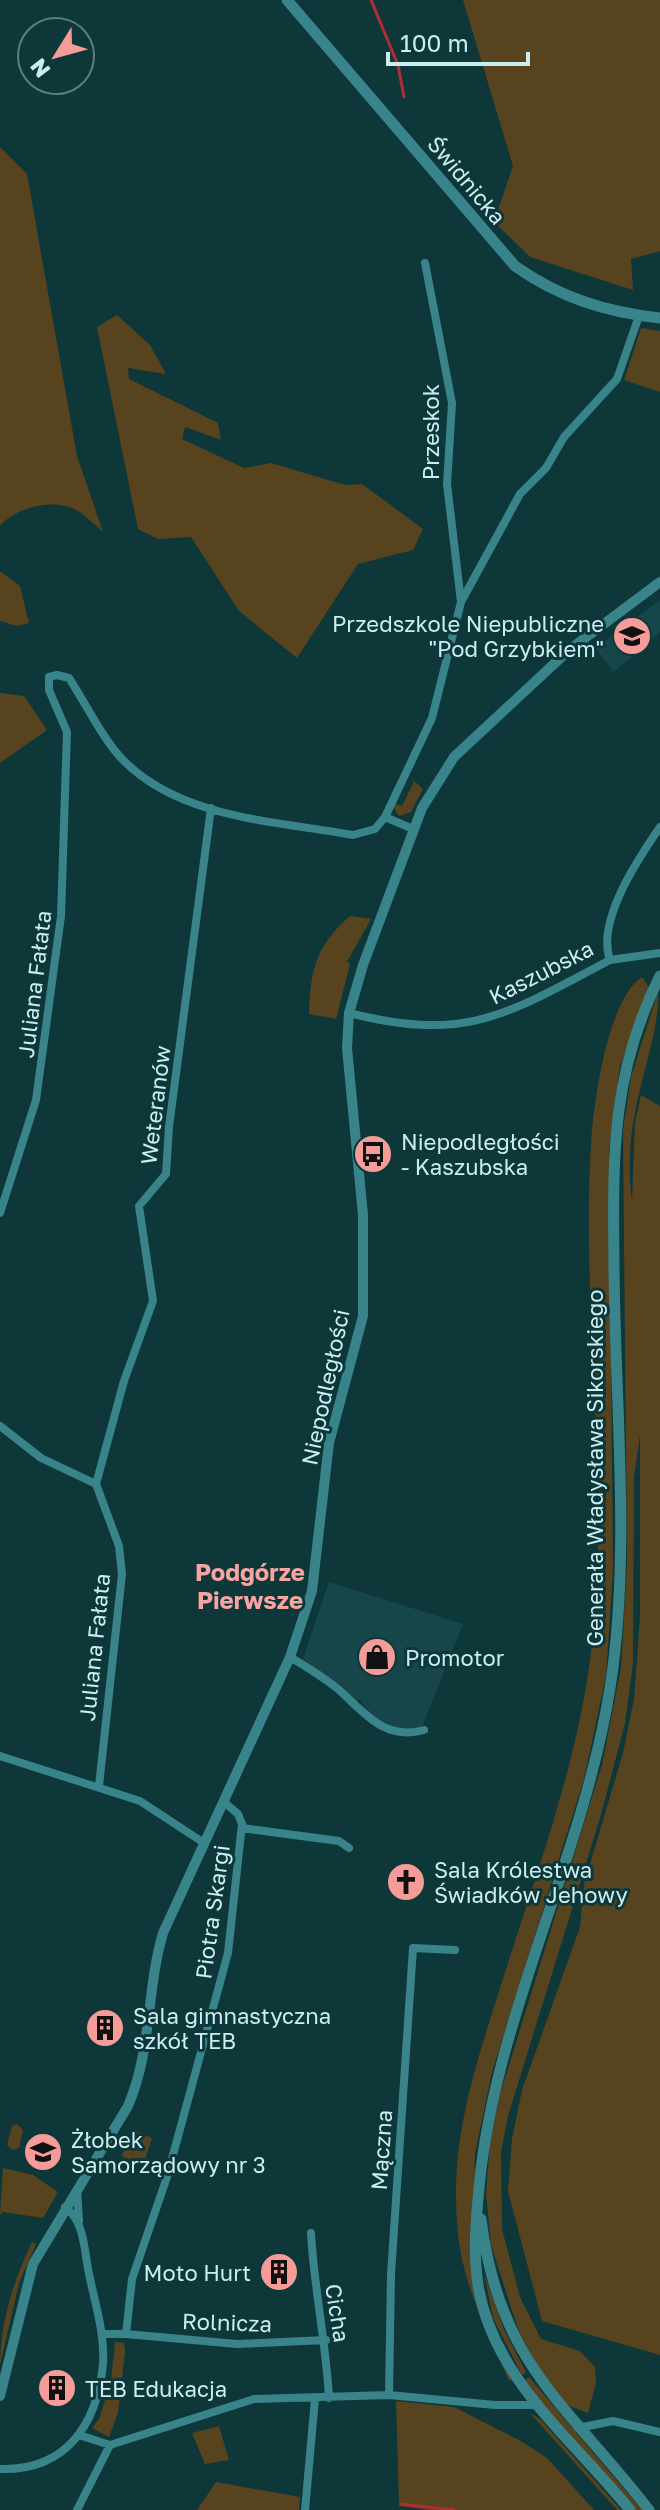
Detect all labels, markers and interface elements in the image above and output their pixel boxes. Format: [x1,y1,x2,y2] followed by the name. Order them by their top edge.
[16,16,96,96] north arrow
[388,16,528,66] scale bar
[400,28,469,57] text: 100 m
[24,54,55,83] text: N
[422,130,512,230] street label: Świdnicka
[417,384,444,480] street label: Przeskok
[332,610,604,662] place label: Przedszkole Niepubliczne "Pod Grzybkiem"
[611,615,653,657] school or university icon: Przedszkole Niepubliczne "Pod Grzybkiem"
[12,909,56,1059] street label: Juliana Fałata
[484,934,598,1010] street label: Kaszubska
[134,1044,176,1166] street label: Weteranów
[401,1128,560,1180] place label: Niepodległości - Kaszubska
[352,1133,394,1175] bus stop icon: Niepodległości - Kaszubska
[581,1289,608,1647] street label: Generała Władysława Sikorskiego
[295,1307,355,1467] street label: Niepodległości
[195,1557,305,1614] district label: Podgórze Pierwsze
[73,1572,115,1722] street label: Juliana Fałata
[356,1636,398,1678] shop icon: Promotor
[405,1644,505,1671] place label: Promotor
[189,1843,235,1981] street label: Piotra Skargi
[434,1856,628,1908] place label: Sala Królestwa Świadków Jehowy
[385,1861,427,1903] church icon: Sala Królestwa Świadków Jehowy
[133,2002,331,2054] place label: Sala gimnastyczna szkół TEB
[84,2007,126,2049] building icon: Sala gimnastyczna szkół TEB
[365,2109,397,2191] street label: Mączna
[71,2126,266,2178] place label: Żłobek Samorządowy nr 3
[22,2131,64,2173] school or university icon: Żłobek Samorządowy nr 3
[258,2251,300,2293] building icon: Moto Hurt
[144,2259,251,2286] place label: Moto Hurt
[320,2282,356,2344] street label: Cicha
[182,2307,272,2337] street label: Rolnicza
[36,2367,78,2409] building icon: TEB Edukacja
[85,2375,227,2402] place label: TEB Edukacja

